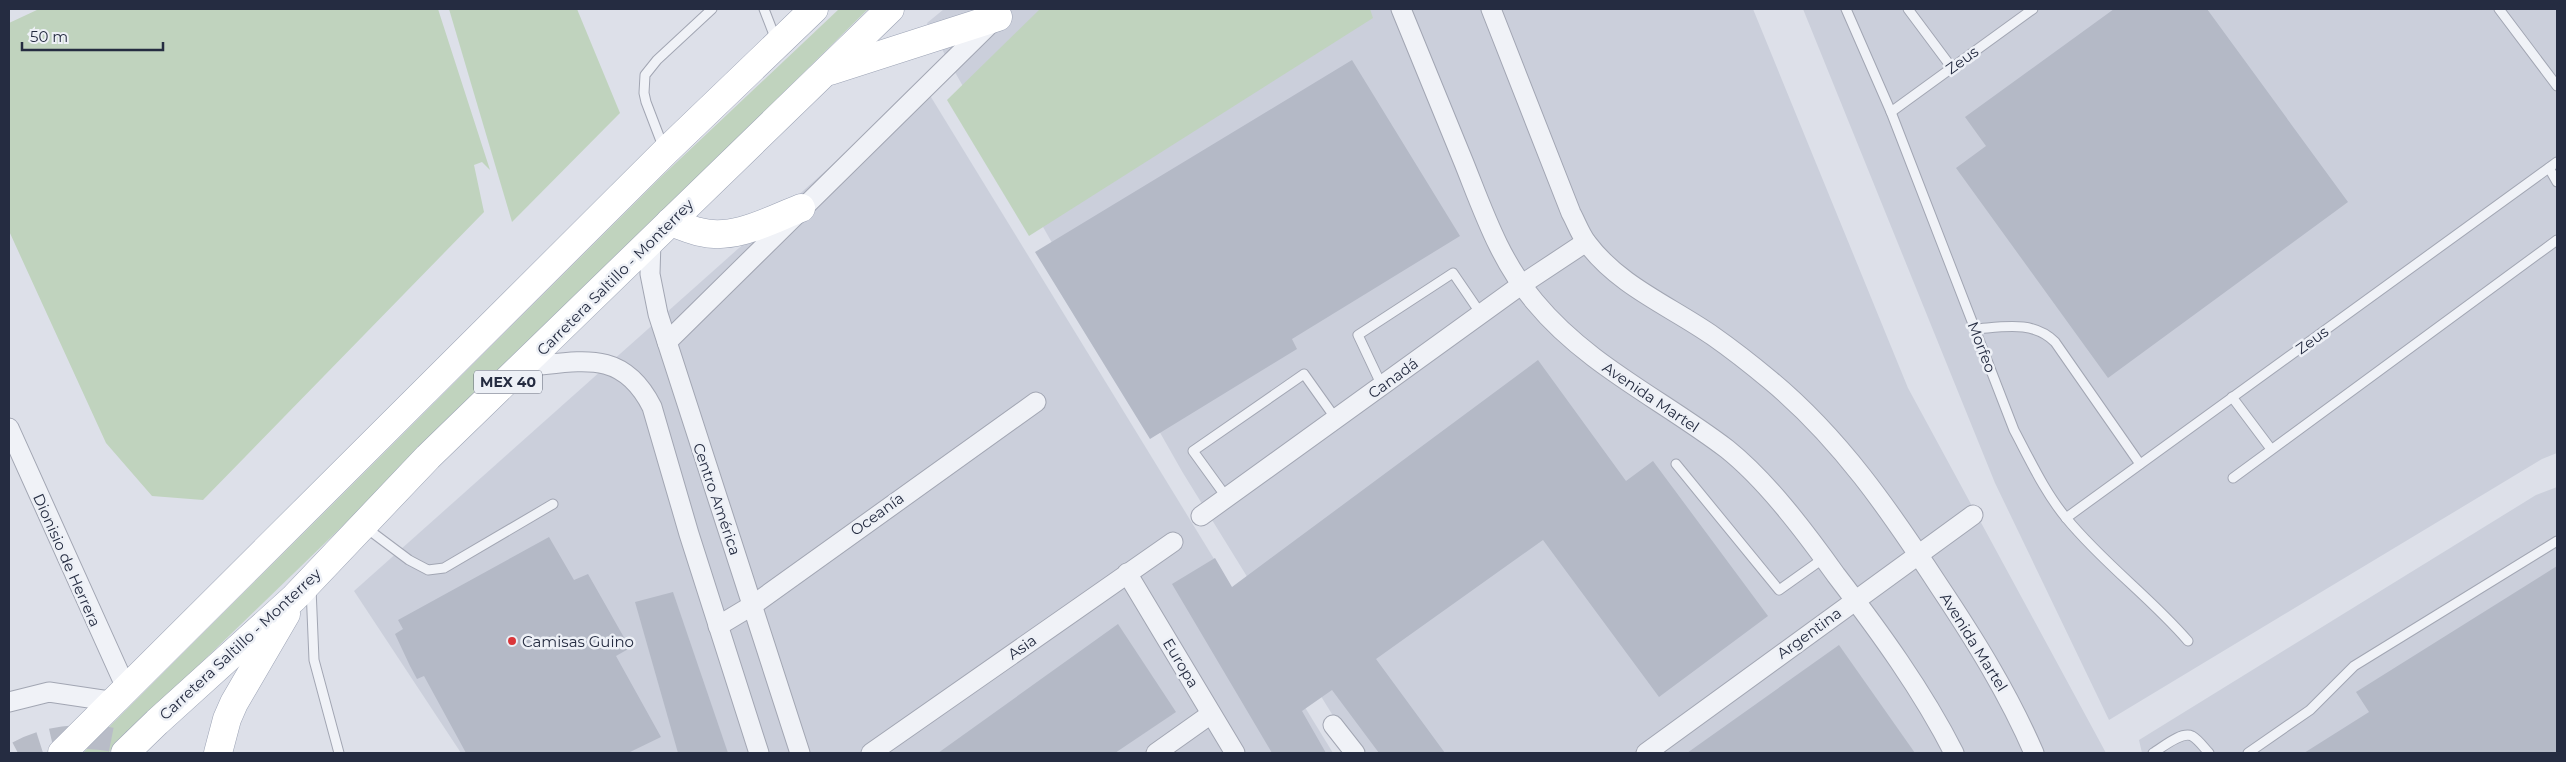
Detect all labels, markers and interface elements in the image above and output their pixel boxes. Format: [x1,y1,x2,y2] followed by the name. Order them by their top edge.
[22,20,164,52] scale bar
[30,27,68,46] text: 50 m
[1942,42,1982,78] street label: Zeus
[533,194,698,359] street label: Carretera Saltillo - Monterrey
[1964,319,2000,375] street label: Morfeo
[2292,322,2332,358] street label: Zeus
[1364,353,1422,403] street label: Canadá
[1599,358,1703,436] street label: Avenida Martel
[474,371,542,394] road number: MEX 40
[689,440,745,558] street label: Centro América
[846,488,908,540] street label: Oceanía
[29,490,105,630] street label: Dionisio de Herrera
[155,564,325,724] street label: Carretera Saltillo - Monterrey
[1936,589,2012,695] street label: Avenida Martel
[1773,603,1845,663] street label: Argentina
[1004,630,1040,664] street label: Asia
[522,632,634,651] place label: Camisas Guino
[506,635,518,647] marker: Camisas Guino
[1159,635,1203,691] street label: Europa

